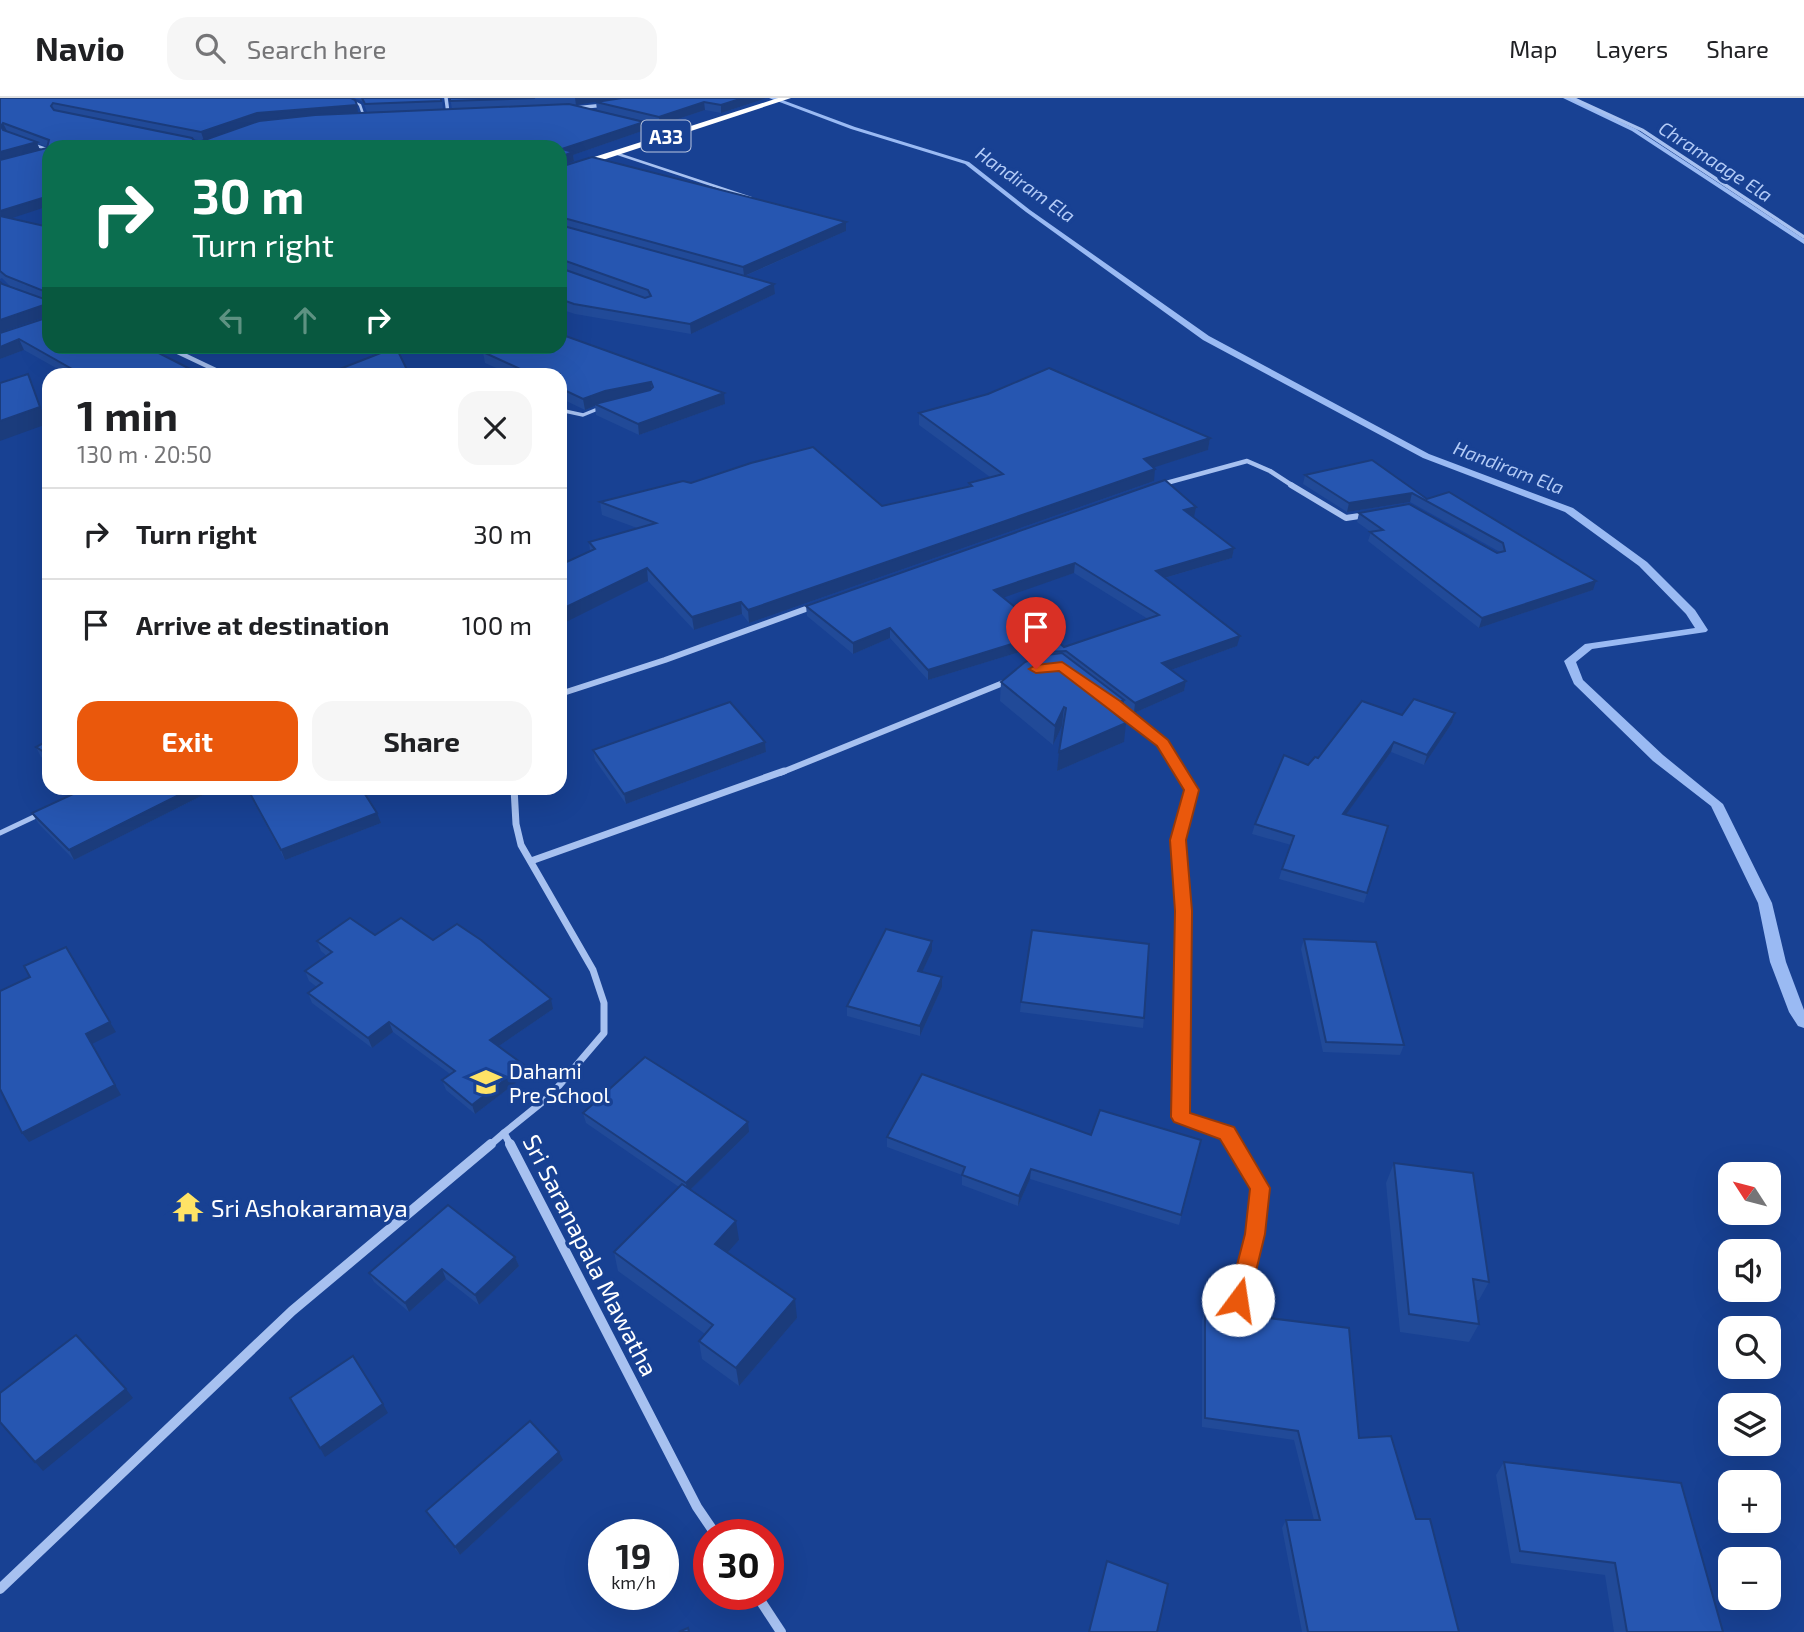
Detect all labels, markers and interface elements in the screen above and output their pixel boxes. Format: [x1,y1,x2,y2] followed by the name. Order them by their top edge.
[167,17,657,80] search box
[35,28,125,68] text: Navio
[191,29,229,67] icon: search
[247,33,386,64] text: Search here
[1509,34,1557,63] text: Map
[1595,34,1668,63] text: Layers
[1706,34,1769,63] text: Share
[1655,116,1777,206] water label: Chramaage Ela
[642,120,690,152] road number: A33
[972,141,1080,227] water label: Handiram Ela
[192,165,304,224] text: 30 m
[77,168,168,259] icon: right
[192,225,334,263] text: Turn right
[213,301,251,339] icon: left
[286,301,324,339] icon: ahead
[359,301,397,339] icon: right
[77,389,178,439] text: 1 min
[458,391,532,465] button: close
[1451,435,1567,499] water label: Handiram Ela
[77,440,212,468] text: 130 m · 20:50
[77,515,115,553] icon: right
[136,518,257,549] text: Turn right
[473,518,532,549] text: 30 m
[1006,597,1066,669] pin
[77,606,115,644] icon: arrive
[1017,608,1055,646] icon: arrive
[136,609,389,640] text: Arrive at destination
[462,609,532,640] text: 100 m
[77,701,298,781] button: Exit
[312,701,532,781] button: Share
[509,1058,611,1107] place label: Dahami Pre School
[469,1065,503,1099] school or university icon: Dahami Pre School
[517,1129,665,1381] street label: Sri Saranapala Mawatha
[1718,1162,1782,1225] north arrow
[1718,1162,1781,1610] map controls
[171,1190,205,1224] temple icon: Sri Ashokaramaya
[211,1193,408,1222] place label: Sri Ashokaramaya
[1718,1239,1781,1302] button: sound
[1201,1263,1275,1337] position arrow
[1718,1316,1781,1379] button: search
[1718,1393,1781,1456] button: layers
[1718,1470,1781,1533] button: +
[693,1519,784,1610] speed limit sign: 30
[616,1534,651,1576] text: 19
[1718,1547,1781,1610] button: −
[611,1571,656,1593] text: km/h

